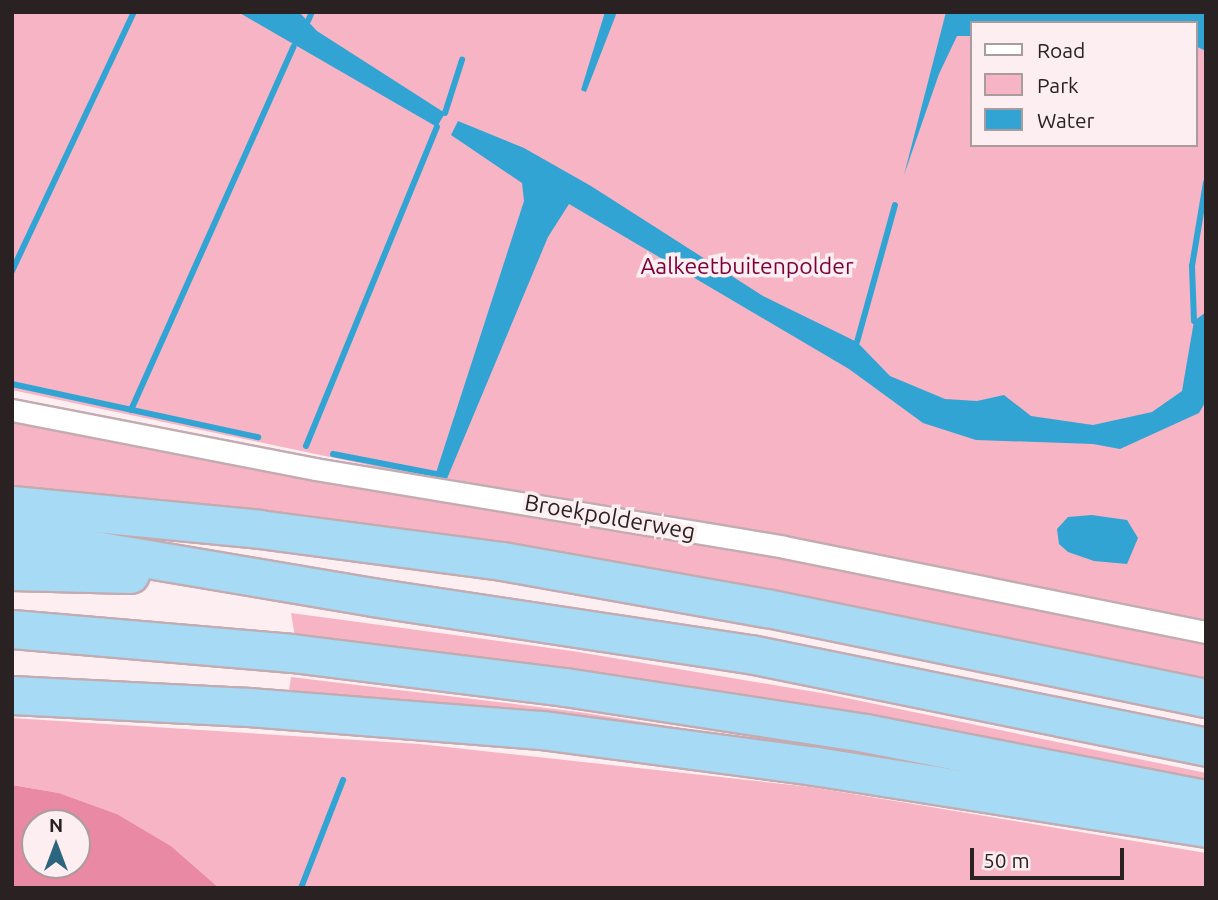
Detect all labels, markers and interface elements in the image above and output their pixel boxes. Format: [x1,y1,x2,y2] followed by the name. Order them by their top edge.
[970,21,1197,147] legend
[1037,38,1085,62] text: Road
[1037,73,1079,97] text: Park
[1037,108,1095,132] text: Water
[640,252,854,280] park label: Aalkeetbuitenpolder
[522,488,698,546] street label: Broekpolderweg
[21,809,91,879] north arrow
[49,814,63,836] text: N
[973,834,1127,878] scale bar
[983,848,1030,872] text: 50 m

